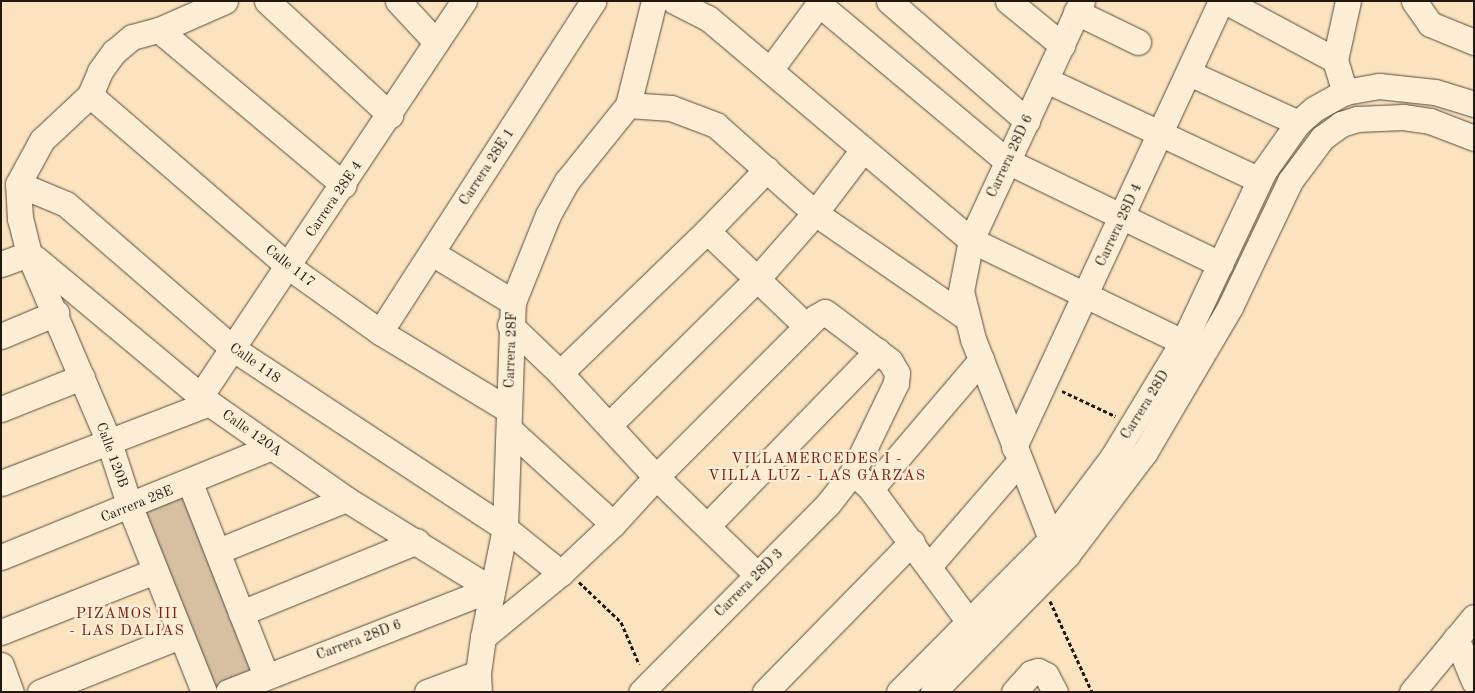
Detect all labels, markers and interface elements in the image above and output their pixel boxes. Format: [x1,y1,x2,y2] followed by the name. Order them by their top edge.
[983,112,1037,200] street label: Carrera 28D 6
[456,125,518,209] street label: Carrera 28E 1
[302,158,366,240] street label: Carrera 28E 4
[1092,181,1146,269] street label: Carrera 28D 4
[262,241,318,291] street label: Calle 117
[501,311,521,389] street label: Carrera 28F
[226,339,284,387] street label: Calle 118
[1117,367,1173,443] street label: Carrera 28D
[219,406,285,460] street label: Calle 120A
[92,420,132,490] street label: Calle 120B
[705,450,929,485] district label: VILLAMERCEDES I - VILLA LUZ - LAS GARZAS
[98,482,176,526] street label: Carrera 28E
[711,545,787,621] street label: Carrera 28D 3
[68,605,186,640] district label: PIZAMOS III - LAS DALIAS
[314,616,404,664] street label: Carrera 28D 6

